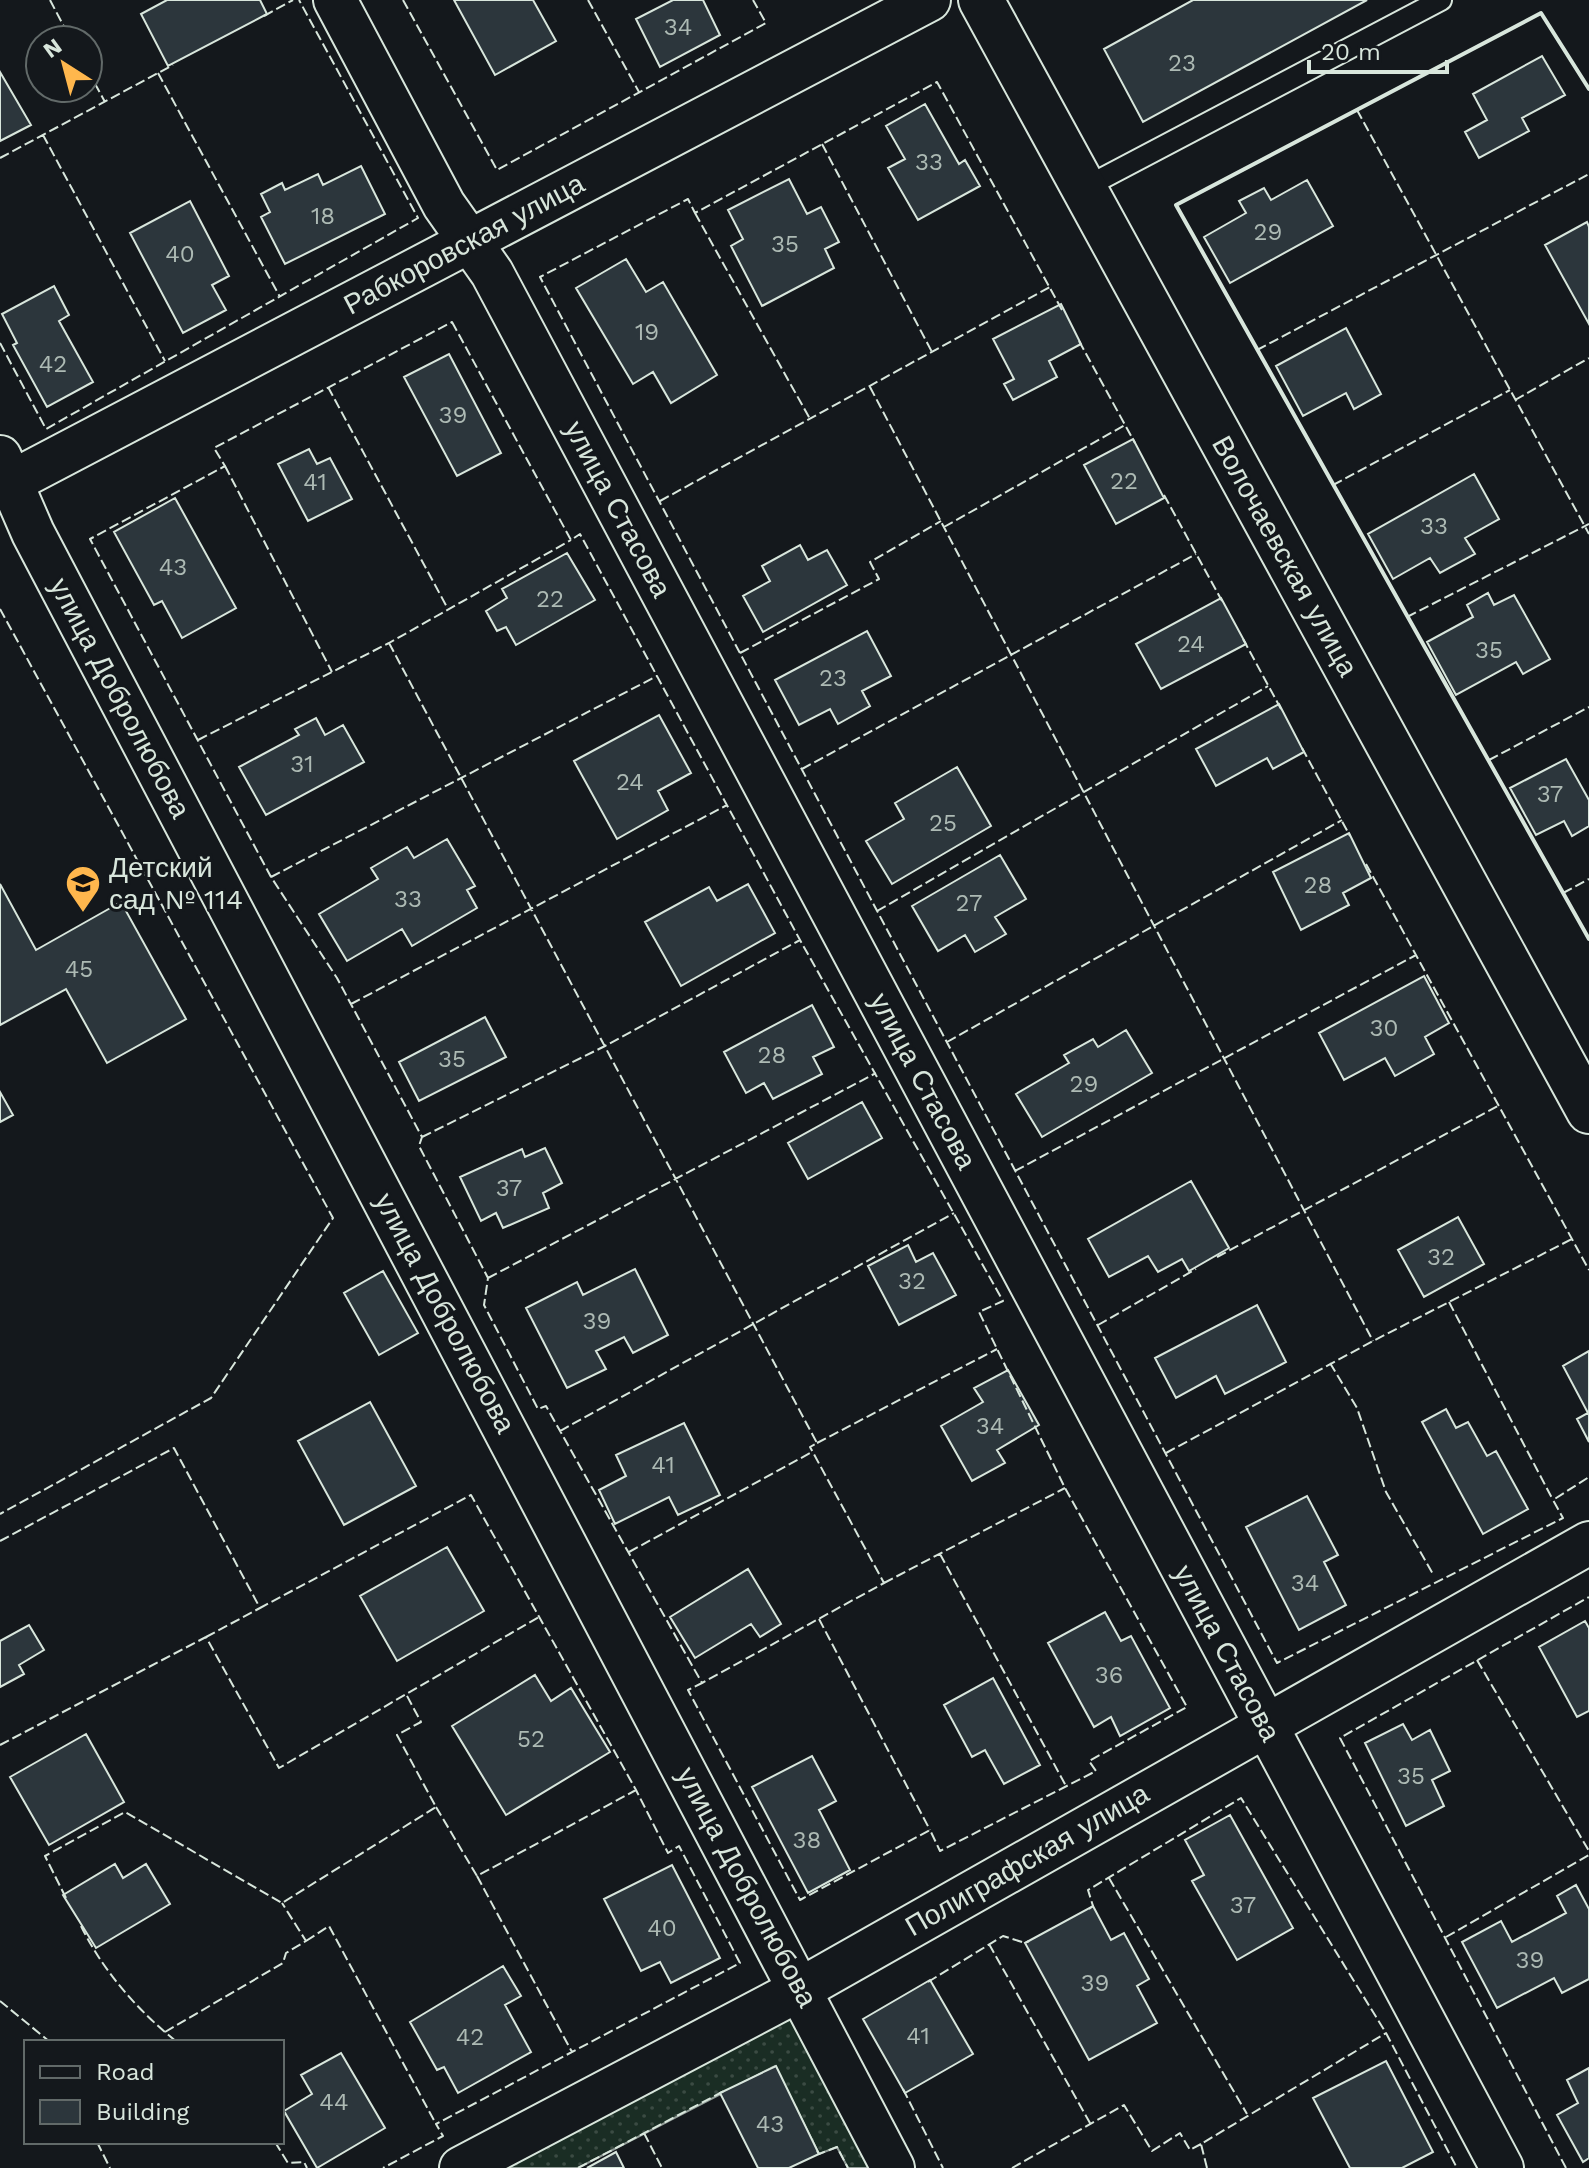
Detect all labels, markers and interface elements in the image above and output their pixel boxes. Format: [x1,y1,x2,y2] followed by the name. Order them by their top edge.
[664,13,692,41] house number: 34
[24,24,104,104] north arrow
[1309,24,1447,74] scale bar
[39,33,66,63] text: N
[1321,38,1381,66] text: 20 m
[1168,49,1196,77] house number: 23
[915,148,943,176] house number: 33
[338,166,590,321] street label: Рабкоровская улица
[311,202,335,230] house number: 18
[1254,218,1282,246] house number: 29
[771,230,799,258] house number: 35
[165,240,195,268] house number: 40
[635,318,659,346] house number: 19
[39,350,67,378] house number: 42
[439,401,467,429] house number: 39
[558,415,679,603] street label: улица Стасова
[1205,430,1365,682] street label: Волочаевская улица
[1110,467,1138,495] house number: 22
[303,468,327,496] house number: 41
[1420,512,1448,540] house number: 33
[159,553,187,581] house number: 43
[43,572,197,824] street label: улица Добролюбова
[536,585,564,613] house number: 22
[1177,630,1205,658] house number: 24
[1475,636,1503,664] house number: 35
[819,664,847,692] house number: 23
[290,750,314,778] house number: 31
[616,768,644,796] house number: 24
[1537,780,1563,808] house number: 37
[929,809,957,837] house number: 25
[109,851,243,916] place label: Детский сад № 114
[64,864,102,914] school or university icon: Детский сад № 114
[1304,871,1332,899] house number: 28
[394,885,422,913] house number: 33
[956,889,982,917] house number: 27
[65,955,93,983] house number: 45
[863,987,984,1175] street label: улица Стасова
[1370,1014,1398,1042] house number: 30
[758,1041,786,1069] house number: 28
[438,1045,466,1073] house number: 35
[1070,1070,1098,1098] house number: 29
[496,1174,522,1202] house number: 37
[368,1187,522,1439] street label: улица Добролюбова
[1427,1243,1455,1271] house number: 32
[898,1267,926,1295] house number: 32
[583,1307,611,1335] house number: 39
[976,1412,1004,1440] house number: 34
[651,1451,675,1479] house number: 41
[1167,1559,1288,1747] street label: улица Стасова
[1291,1569,1319,1597] house number: 34
[1095,1661,1123,1689] house number: 36
[517,1725,545,1753] house number: 52
[670,1761,824,2013] street label: улица Добролюбова
[1397,1762,1425,1790] house number: 35
[899,1777,1155,1943] street label: Полиграфская улица
[793,1826,821,1854] house number: 38
[1230,1891,1256,1919] house number: 37
[647,1914,677,1942] house number: 40
[1516,1946,1544,1974] house number: 39
[1081,1969,1109,1997] house number: 39
[906,2022,930,2050] house number: 41
[456,2023,484,2051] house number: 42
[24,2040,284,2144] legend
[96,2058,155,2086] text: Road
[319,2088,349,2116] house number: 44
[96,2098,189,2126] text: Building
[756,2110,784,2138] house number: 43

